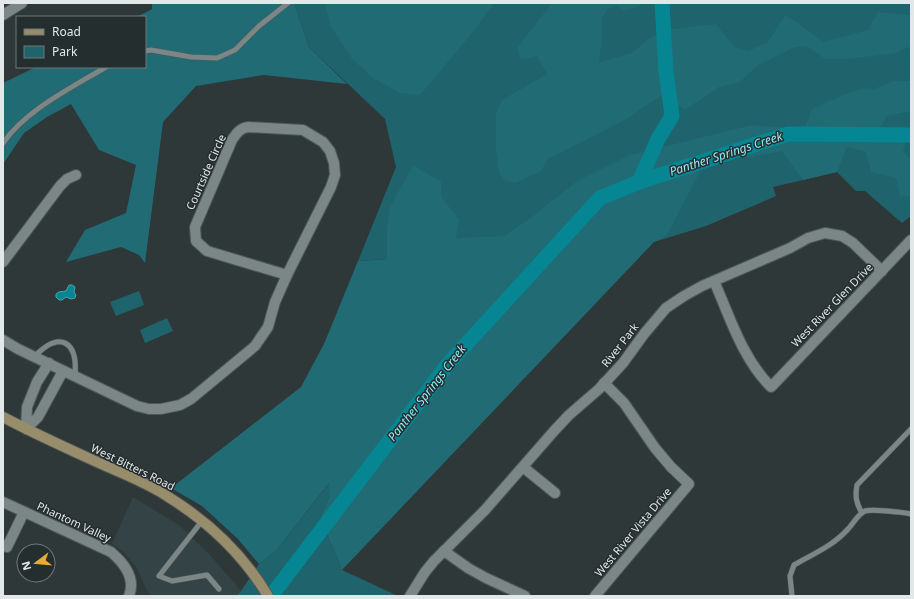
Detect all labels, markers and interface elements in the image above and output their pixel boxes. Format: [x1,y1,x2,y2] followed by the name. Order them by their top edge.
[16,16,146,68] legend
[52,23,81,40] text: Road
[52,43,78,60] text: Park
[667,127,786,180] water label: Panther Springs Creek
[182,132,229,212] street label: Courtside Circle
[788,259,876,350] street label: West River Glen Drive
[598,319,642,370] street label: River Park
[384,340,470,444] water label: Panther Springs Creek
[89,440,178,493] street label: West Bitters Road
[591,484,674,579] street label: West River Vista Drive
[35,498,114,545] street label: Phantom Valley
[16,543,56,583] north arrow
[17,560,34,572] text: N

